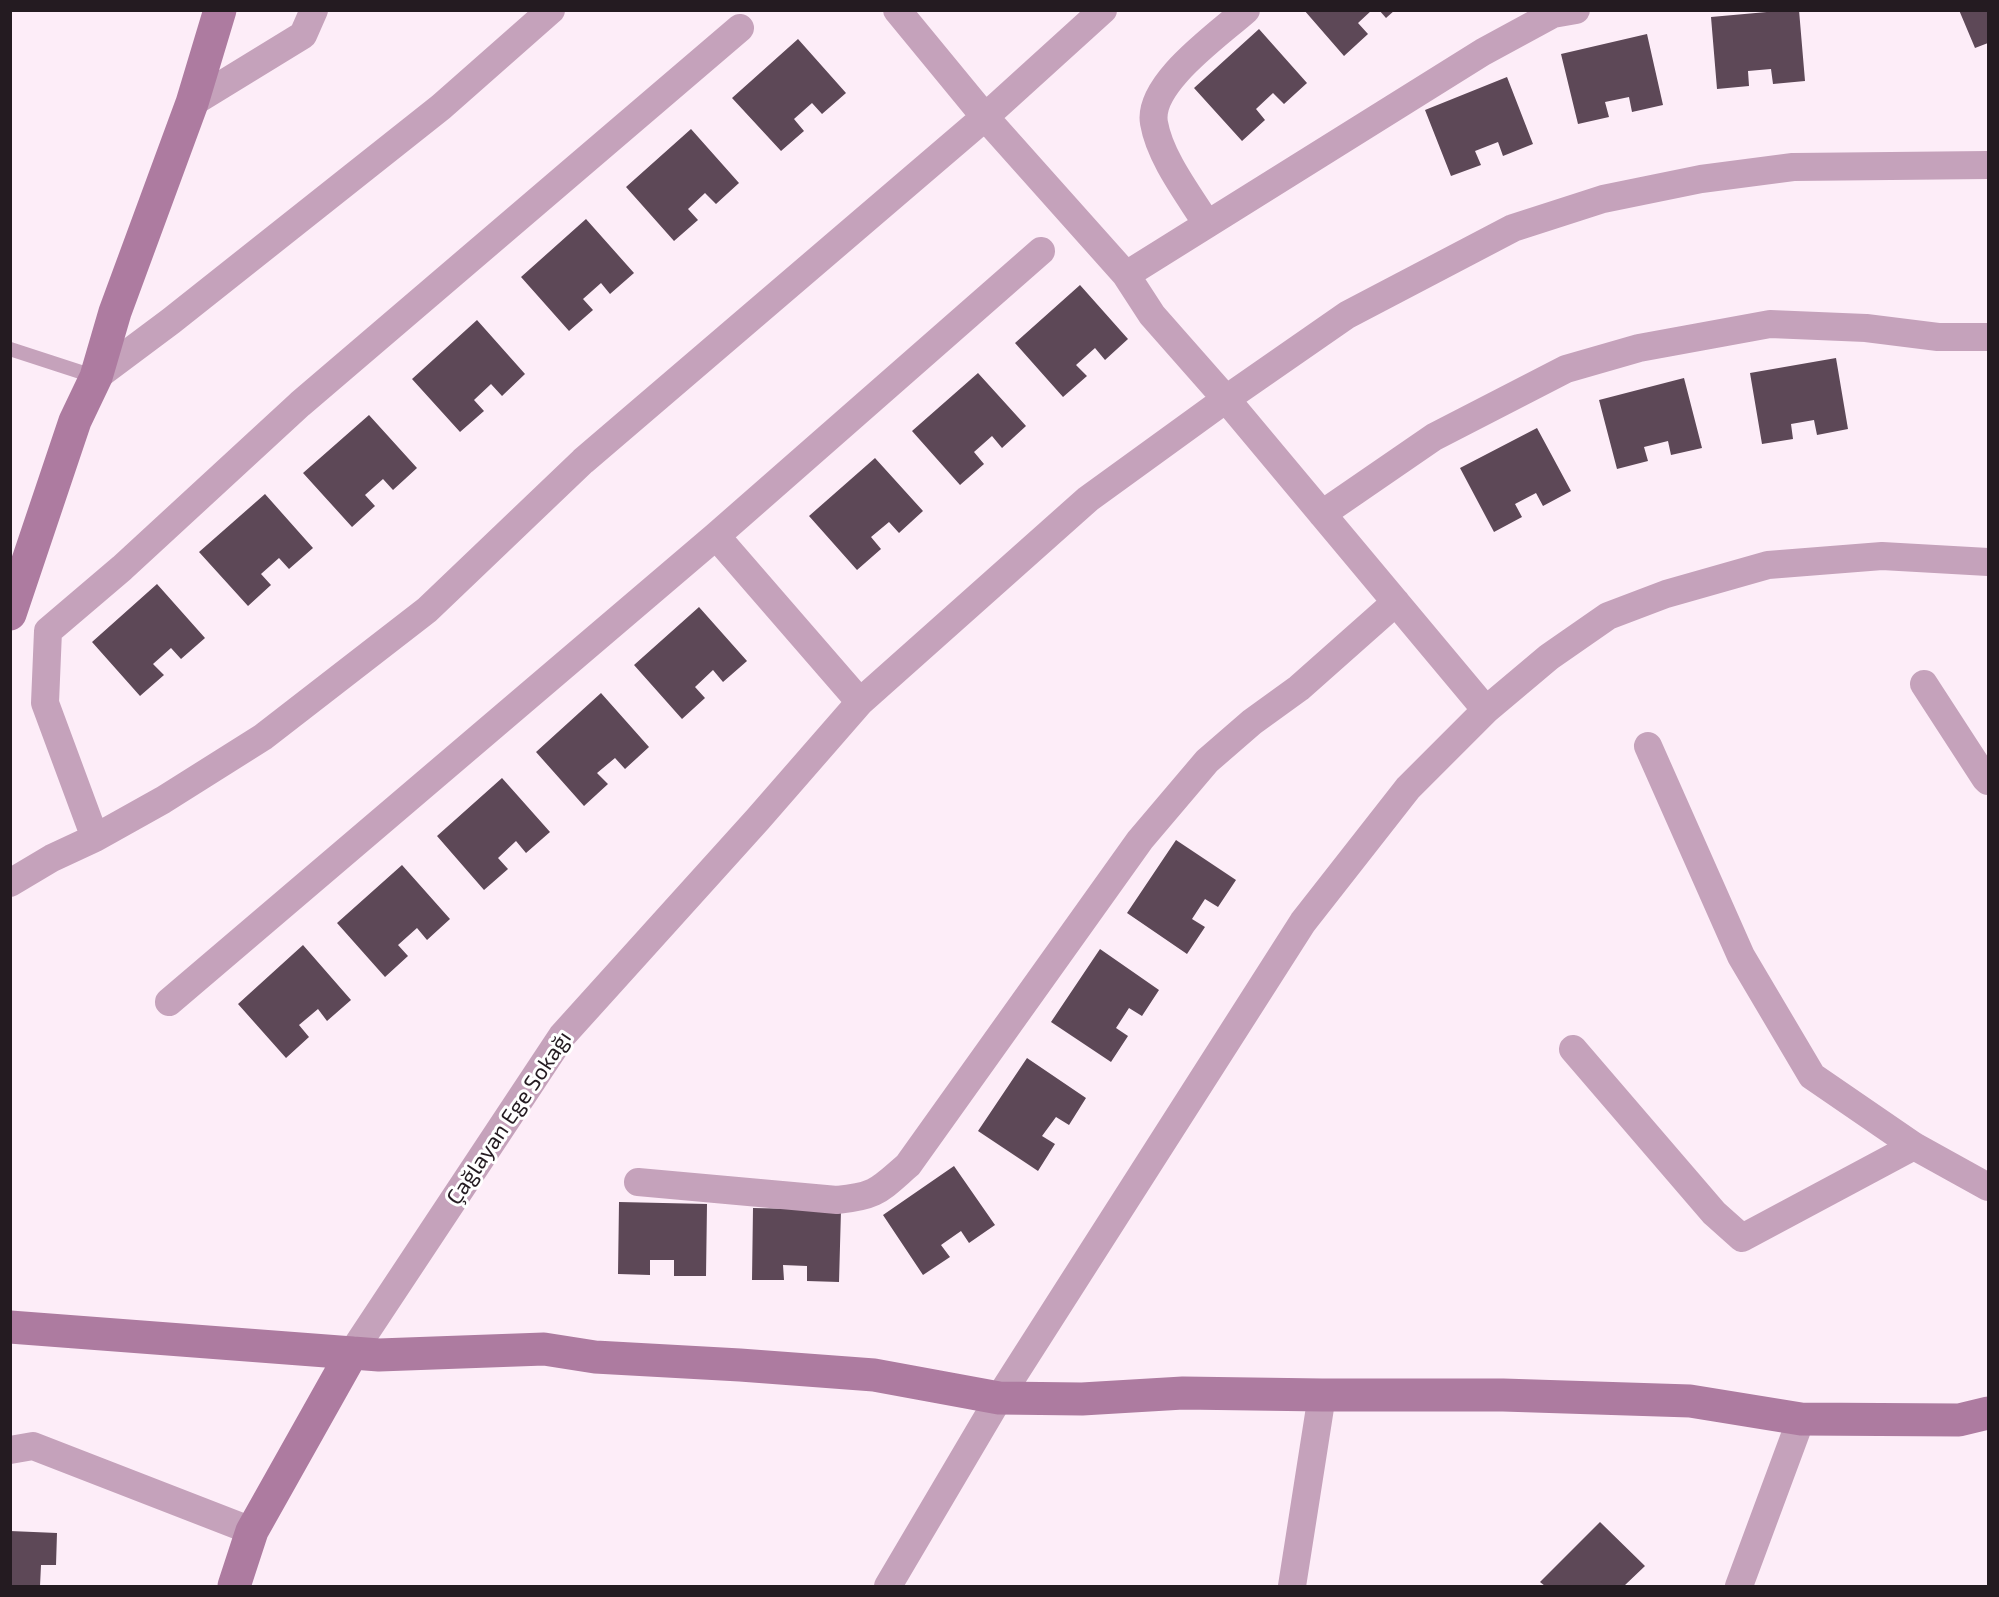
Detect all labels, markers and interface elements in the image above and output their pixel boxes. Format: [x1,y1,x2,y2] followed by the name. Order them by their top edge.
[441,1026,577,1210] street label: Çağlayan Ege Sokağı

